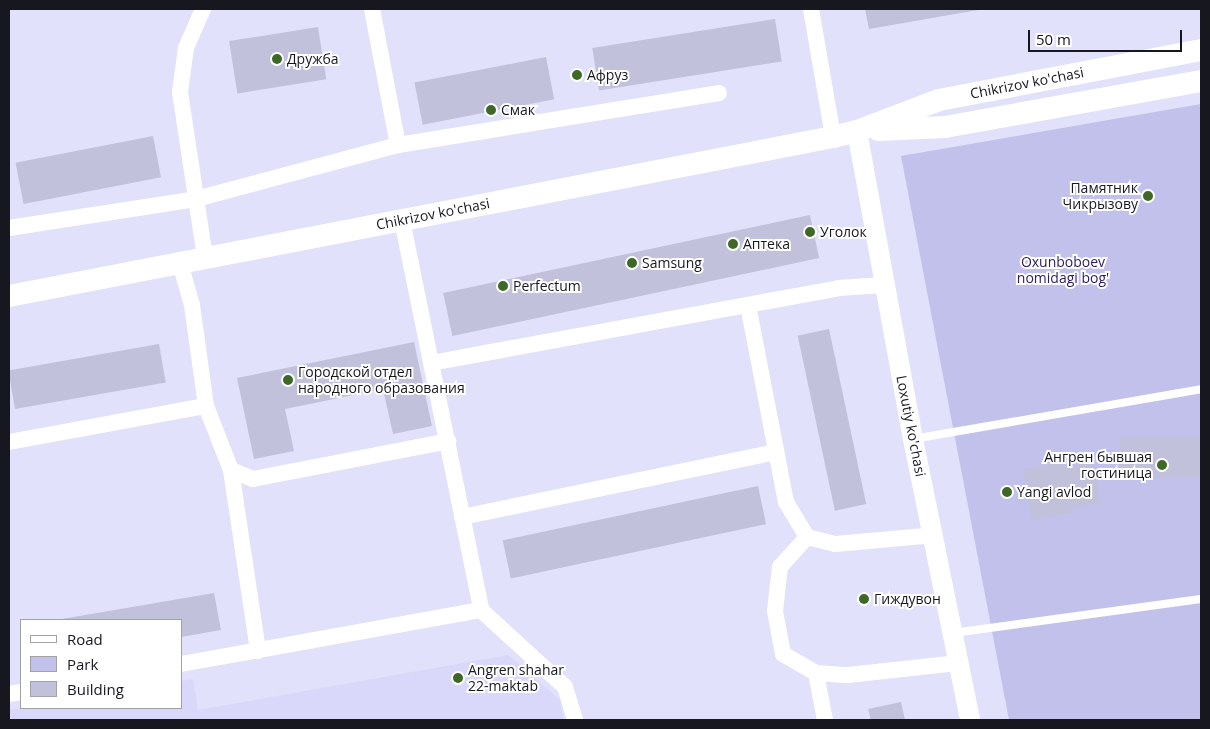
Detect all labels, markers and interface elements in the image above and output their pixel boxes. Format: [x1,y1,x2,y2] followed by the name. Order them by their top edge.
[1030,20,1184,52] scale bar
[1036,29,1071,49] text: 50 m
[287,51,339,67] place label: Дружба
[271,53,283,65] marker: Дружба
[969,64,1085,102] street label: Chikrizov ko'chasi
[587,67,628,83] place label: Афруз
[571,69,583,81] marker: Афруз
[501,102,535,118] place label: Смак
[485,104,497,116] marker: Смак
[1063,180,1138,212] place label: Памятник Чикрызову
[1142,190,1154,202] marker: Памятник Чикрызову
[375,195,491,233] street label: Chikrizov ko'chasi
[820,224,867,240] place label: Уголок
[804,226,816,238] marker: Уголок
[743,236,790,252] place label: Аптека
[727,238,739,250] marker: Аптека
[1017,254,1109,286] park label: Oxunboboev nomidagi bog'
[642,255,702,271] place label: Samsung
[626,257,638,269] marker: Samsung
[513,278,581,294] place label: Perfectum
[497,280,509,292] marker: Perfectum
[298,364,465,397] place label: Городской отдел народного образования
[282,374,294,386] marker: Городской отдел народного образования
[893,374,929,478] street label: Loxutiy ko'chasi
[1044,449,1152,482] place label: Ангрен бывшая гостиница
[1156,459,1168,471] marker: Ангрен бывшая гостиница
[1017,484,1091,500] place label: Yangi avlod
[1001,486,1013,498] marker: Yangi avlod
[874,591,941,607] place label: Гиждувон
[858,593,870,605] marker: Гиждувон
[20,619,182,709] legend
[67,629,103,649] text: Road
[67,654,98,674] text: Park
[468,662,564,694] place label: Angren shahar 22-maktab
[452,672,464,684] marker: Angren shahar 22-maktab
[67,679,124,699] text: Building

